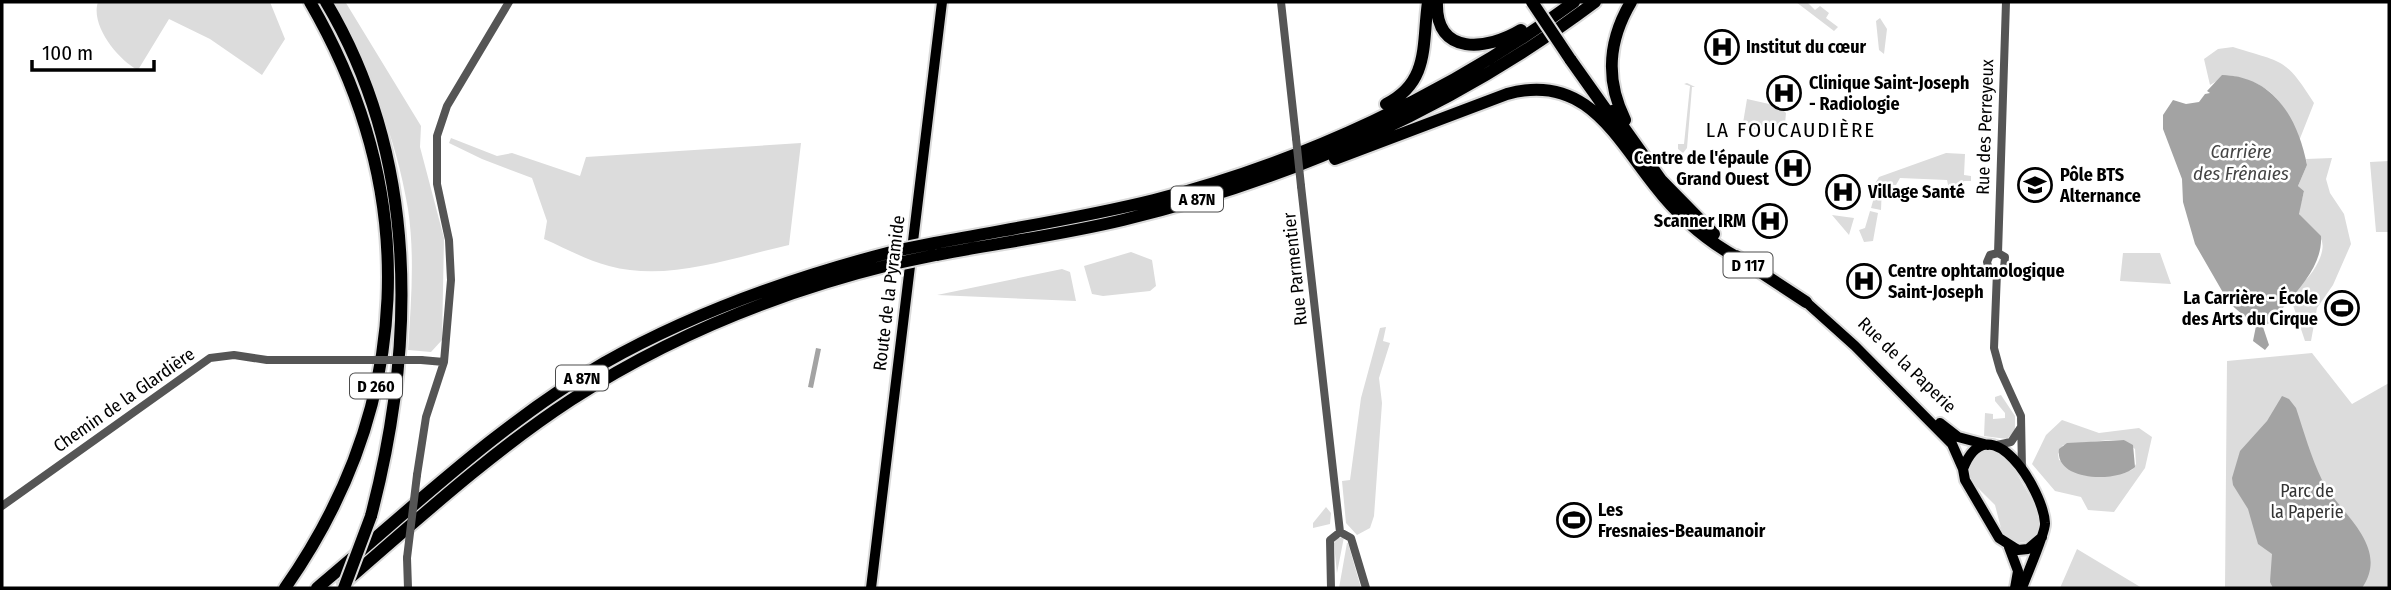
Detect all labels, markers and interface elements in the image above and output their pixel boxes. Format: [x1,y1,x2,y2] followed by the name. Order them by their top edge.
[32,28,154,72] scale bar
[1703,28,1741,66] hospital icon: Institut du cœur
[1746,36,1866,58] place label: Institut du cœur
[42,40,93,66] text: 100 m
[1972,59,1998,195] street label: Rue des Perreyeux
[1809,72,1970,115] place label: Clinique Saint-Joseph - Radiologie
[1765,74,1803,112] hospital icon: Clinique Saint-Joseph - Radiologie
[1706,117,1876,143] district label: LA FOUCAUDIÈRE
[2193,140,2289,185] water label: Carrière des Frênaies
[1634,147,1770,190] place label: Centre de l'épaule Grand Ouest
[1774,149,1812,187] hospital icon: Centre de l'épaule Grand Ouest
[2059,164,2141,207] place label: Pôle BTS Alternance
[2016,166,2054,204] school or university icon: Pôle BTS Alternance
[1824,173,1862,211] hospital icon: Village Santé
[1867,181,1965,203] place label: Village Santé
[1171,186,1223,211] road number: A 87N
[1751,202,1789,240] hospital icon: Scanner IRM
[1654,210,1746,232] place label: Scanner IRM
[1278,211,1312,327] street label: Rue Parmentier
[869,214,909,372] street label: Route de la Pyramide
[1724,252,1772,278] road number: D 117
[1888,260,2065,303] place label: Centre ophtamologique Saint-Joseph
[1845,262,1883,300] hospital icon: Centre ophtamologique Saint-Joseph
[2182,286,2318,330] place label: La Carrière - École des Arts du Cirque
[2323,289,2361,327] sports icon: La Carrière - École des Arts du Cirque
[1853,313,1961,418] street label: Rue de la Paperie
[49,343,199,457] street label: Chemin de la Glardière
[556,366,608,390] road number: A 87N
[350,374,402,398] road number: D 260
[2270,480,2344,523] park label: Parc de la Paperie
[1598,499,1766,542] place label: Les Fresnaies-Beaumanoir
[1555,501,1593,539] sports icon: Les Fresnaies-Beaumanoir

